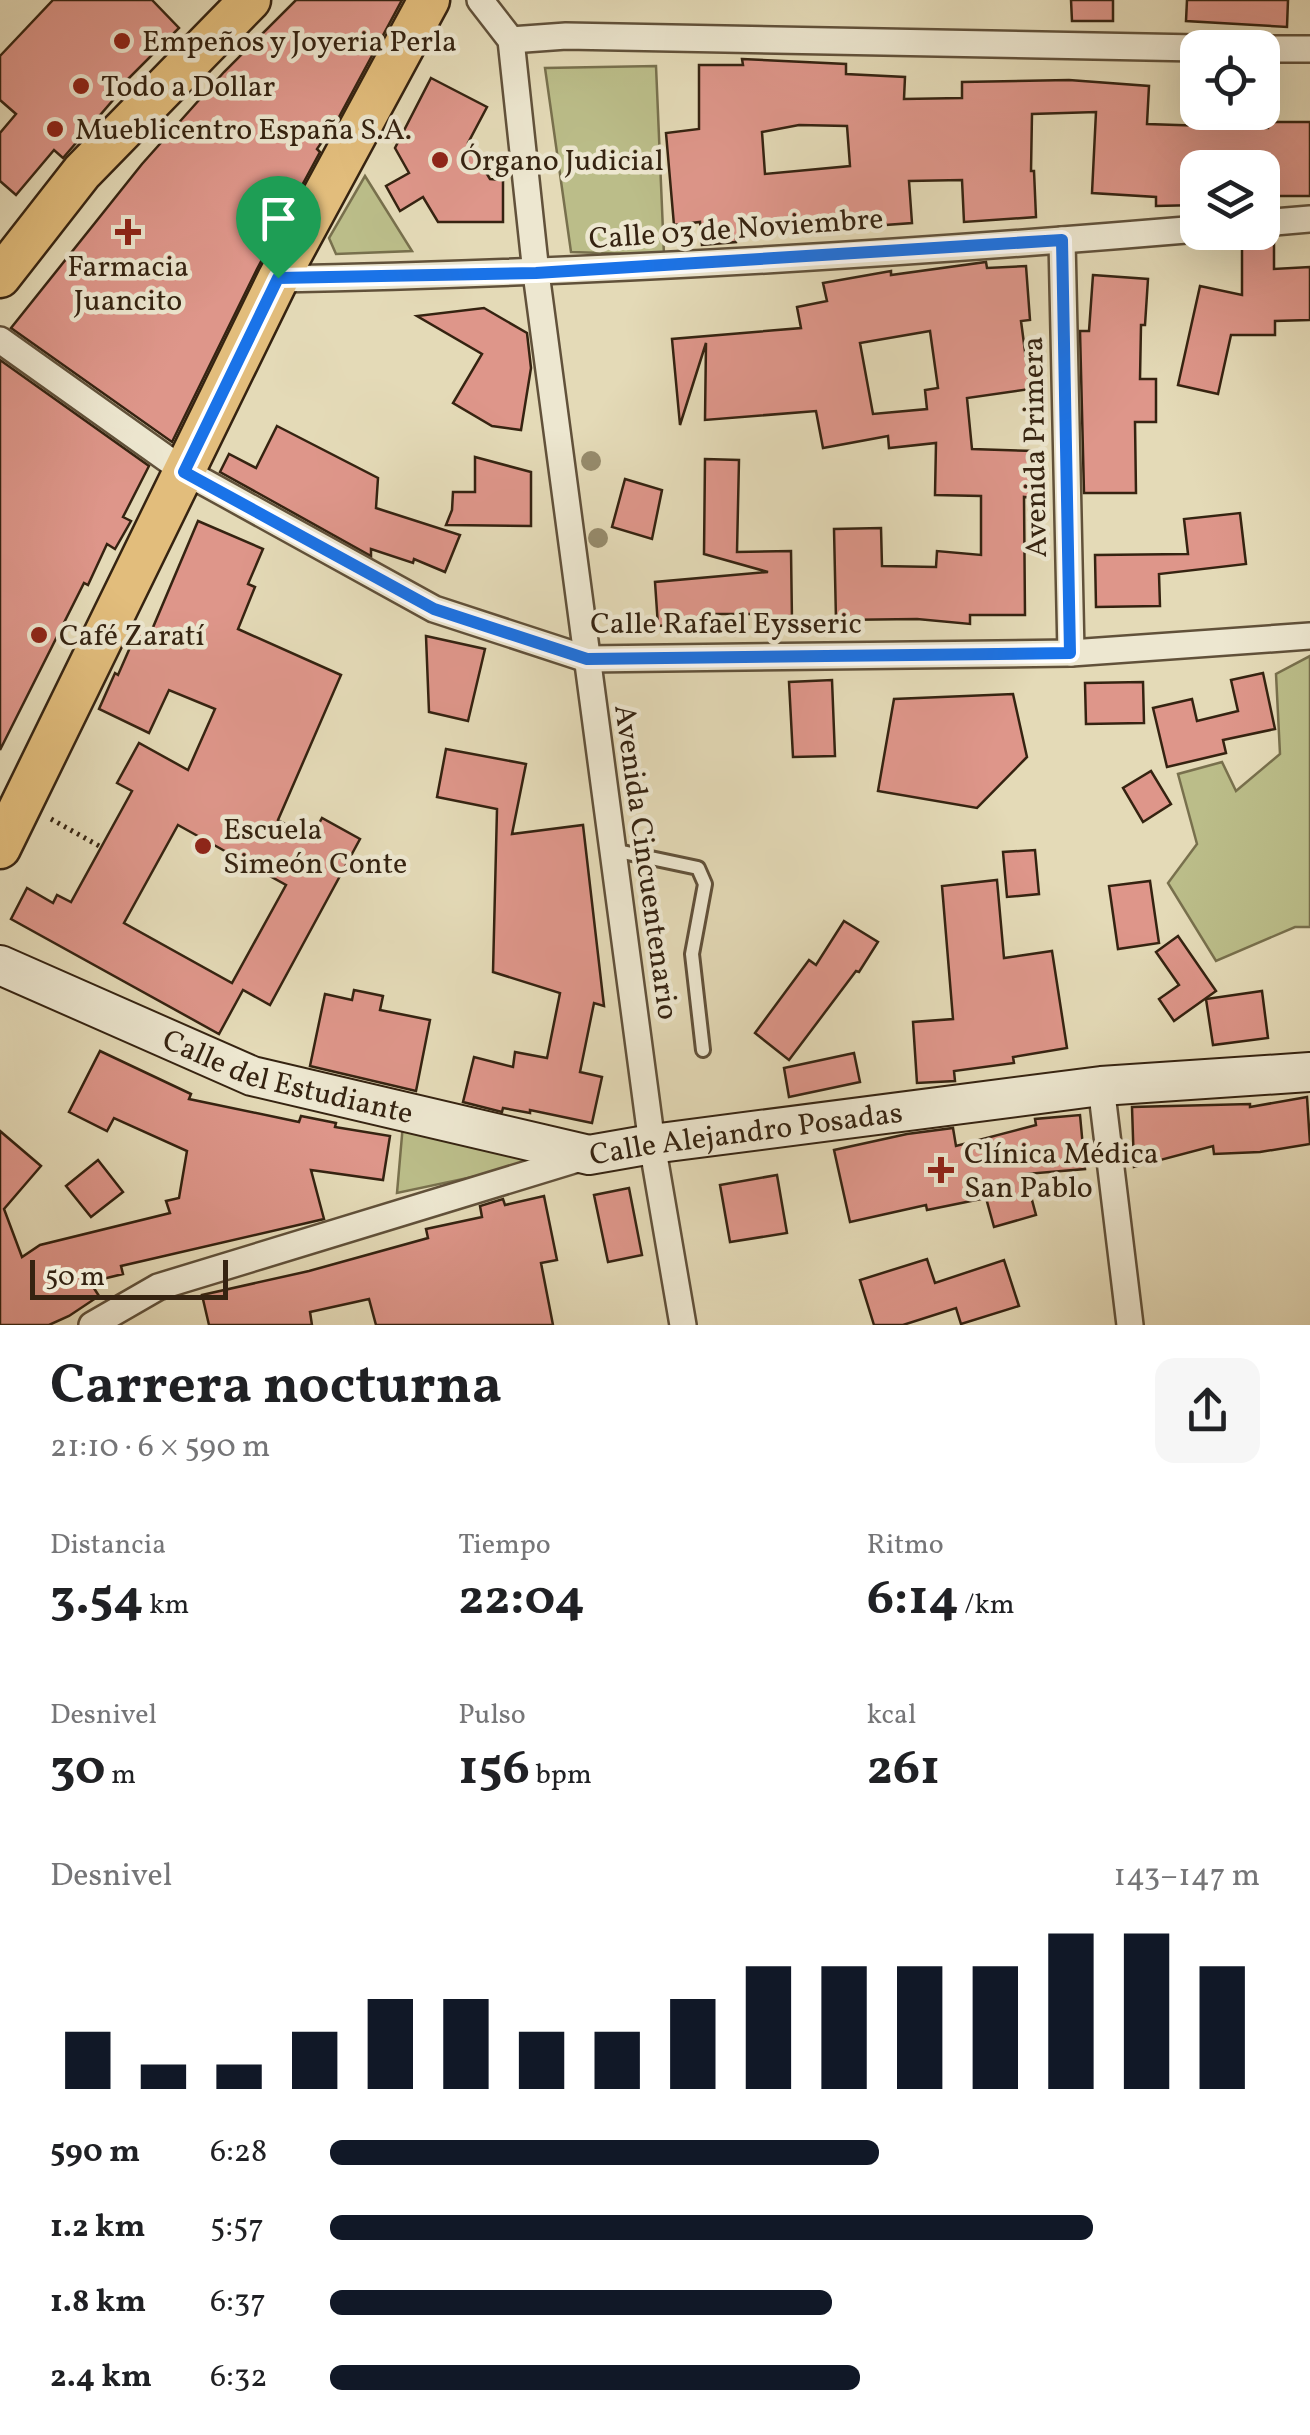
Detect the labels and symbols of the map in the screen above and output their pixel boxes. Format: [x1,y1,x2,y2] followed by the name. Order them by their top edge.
[142,22,457,64] place label: Empeños y Joyeria Perla
[111,30,133,52] marker: Empeños y Joyeria Perla
[101,67,275,109] place label: Todo a Dollar
[70,75,92,97] marker: Todo a Dollar
[75,110,412,152] place label: Mueblicentro España S.A.
[44,118,66,140] marker: Mueblicentro España S.A.
[460,141,664,183] place label: Órgano Judicial
[429,149,451,171] marker: Órgano Judicial
[236,176,321,279] pin
[587,199,885,261] street label: Calle 03 de Noviembre
[117,221,139,243] marker: Farmacia Juancito
[67,247,189,323] place label: Farmacia Juancito
[1013,336,1059,558] street label: Avenida Primera
[590,604,862,646] street label: Calle Rafael Eysseric
[59,616,205,658] place label: Café Zaratí
[28,624,50,646] marker: Café Zaratí
[602,702,688,1023] street label: Avenida Cincuentenario
[223,810,407,886] place label: Escuela Simeón Conte
[192,835,214,857] marker: Escuela Simeón Conte
[155,1020,417,1136] street label: Calle del Estudiante
[587,1093,905,1178] street label: Calle Alejandro Posadas
[964,1134,1159,1210] place label: Clínica Médica San Pablo
[928,1157,954,1183] marker: Clínica Médica San Pablo
[30,1255,228,1300] scale bar

